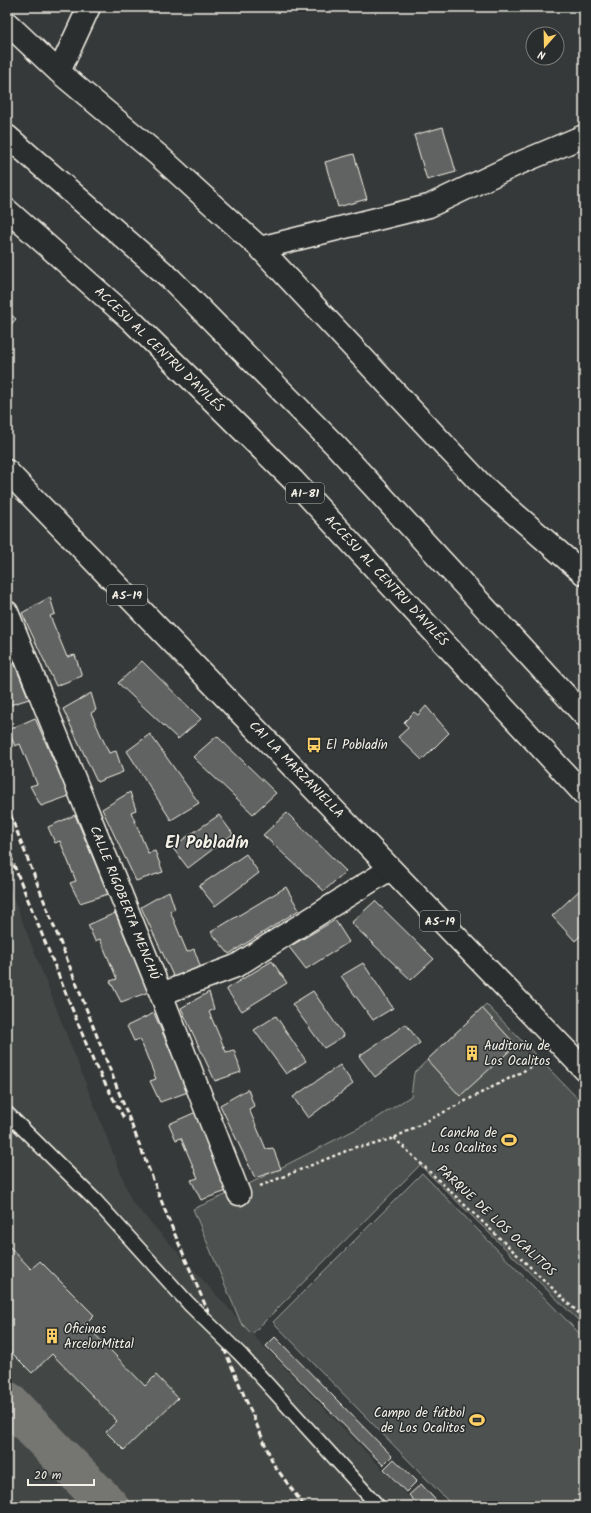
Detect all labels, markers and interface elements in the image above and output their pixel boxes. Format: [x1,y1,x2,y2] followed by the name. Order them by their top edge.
[525,26,565,66] north arrow
[536,45,548,64] text: N
[89,282,229,418] street label: ACCESU AL CENTRU D'AVILÉS
[286,483,324,503] road number: AI-81
[319,510,453,652] street label: ACCESU AL CENTRU D'AVILÉS
[107,585,147,605] road number: AS-19
[244,716,349,824] street label: CAI LA MARZANIELLA
[326,735,388,756] place label: El Pobladín
[305,736,323,754] bus stop icon: El Pobladín
[83,823,165,984] street label: CALLE RIGOBERTA MENCHÚ
[165,830,249,857] district label: El Pobladín
[420,911,460,931] road number: AS-19
[484,1036,551,1072] place label: Auditoriu de Los Ocalitos
[463,1044,481,1062] building icon: Auditoriu de Los Ocalitos
[431,1123,497,1159] place label: Cancha de Los Ocalitos
[500,1131,518,1149] sports icon: Cancha de Los Ocalitos
[432,1160,560,1282] street label: PARQUE DE LOS OCALITOS
[64,1319,134,1355] place label: Oficinas ArcelorMittal
[43,1327,61,1345] building icon: Oficinas ArcelorMittal
[374,1403,465,1439] place label: Campo de fútbol de Los Ocalitos
[468,1411,486,1429] sports icon: Campo de fútbol de Los Ocalitos
[28,1461,94,1487] scale bar
[34,1466,62,1485] text: 20 m

